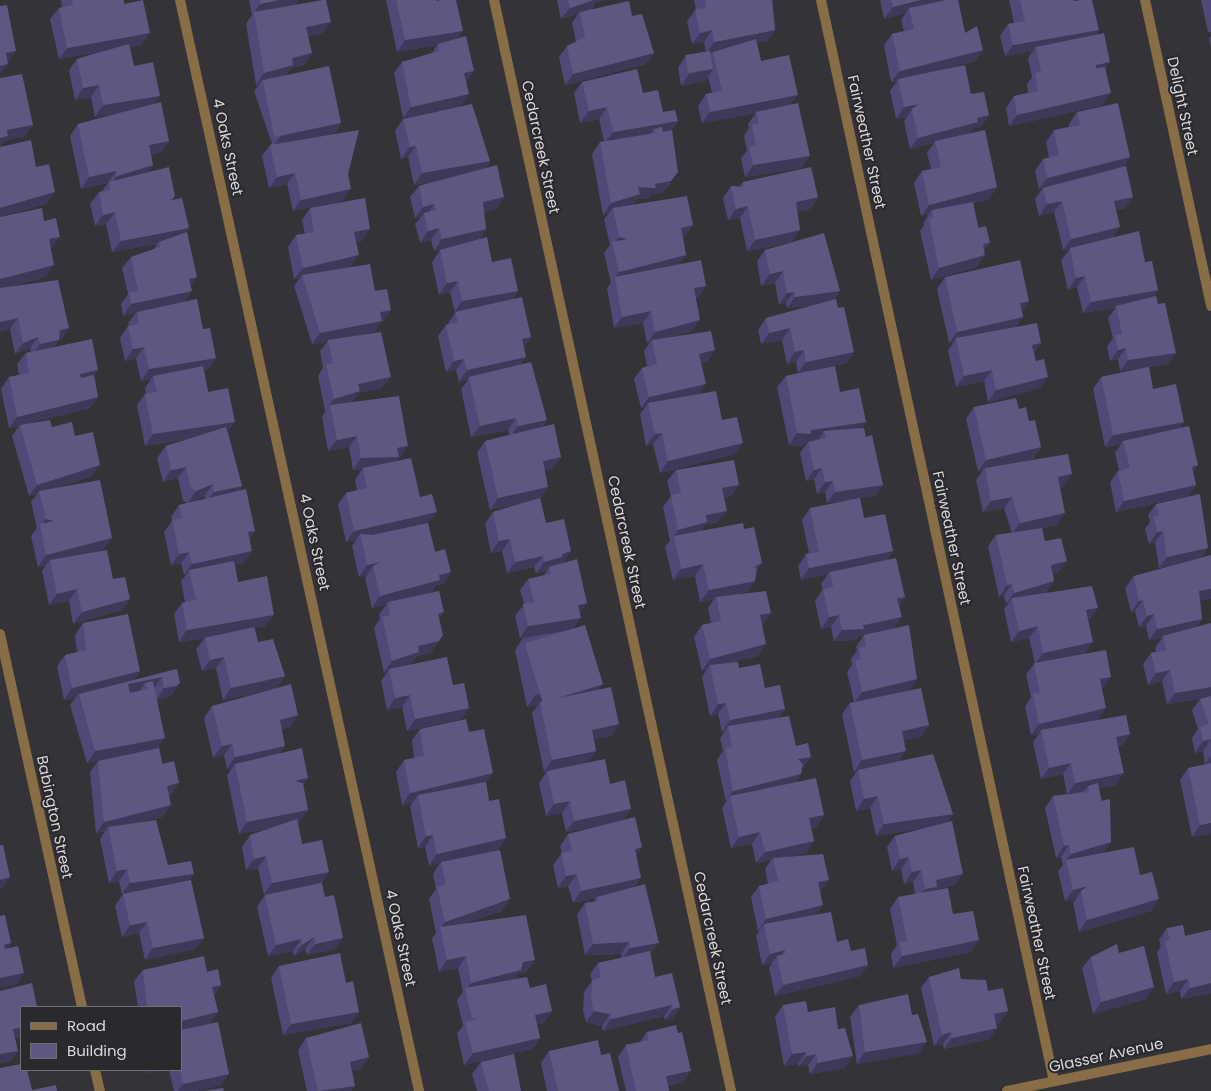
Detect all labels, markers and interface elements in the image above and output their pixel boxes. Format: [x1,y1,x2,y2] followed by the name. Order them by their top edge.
[1164,55,1202,157] street label: Delight Street
[844,73,890,211] street label: Fairweather Street
[518,79,564,215] street label: Cedarcreek Street
[209,97,247,197] street label: 4 Oaks Street
[929,469,975,607] street label: Fairweather Street
[604,474,650,610] street label: Cedarcreek Street
[296,492,334,592] street label: 4 Oaks Street
[33,754,77,880] street label: Babington Street
[1014,864,1060,1002] street label: Fairweather Street
[690,870,736,1006] street label: Cedarcreek Street
[382,888,420,988] street label: 4 Oaks Street
[20,1006,182,1071] legend
[67,1015,106,1036] text: Road
[1047,1034,1165,1076] street label: Glasser Avenue
[67,1040,127,1061] text: Building

